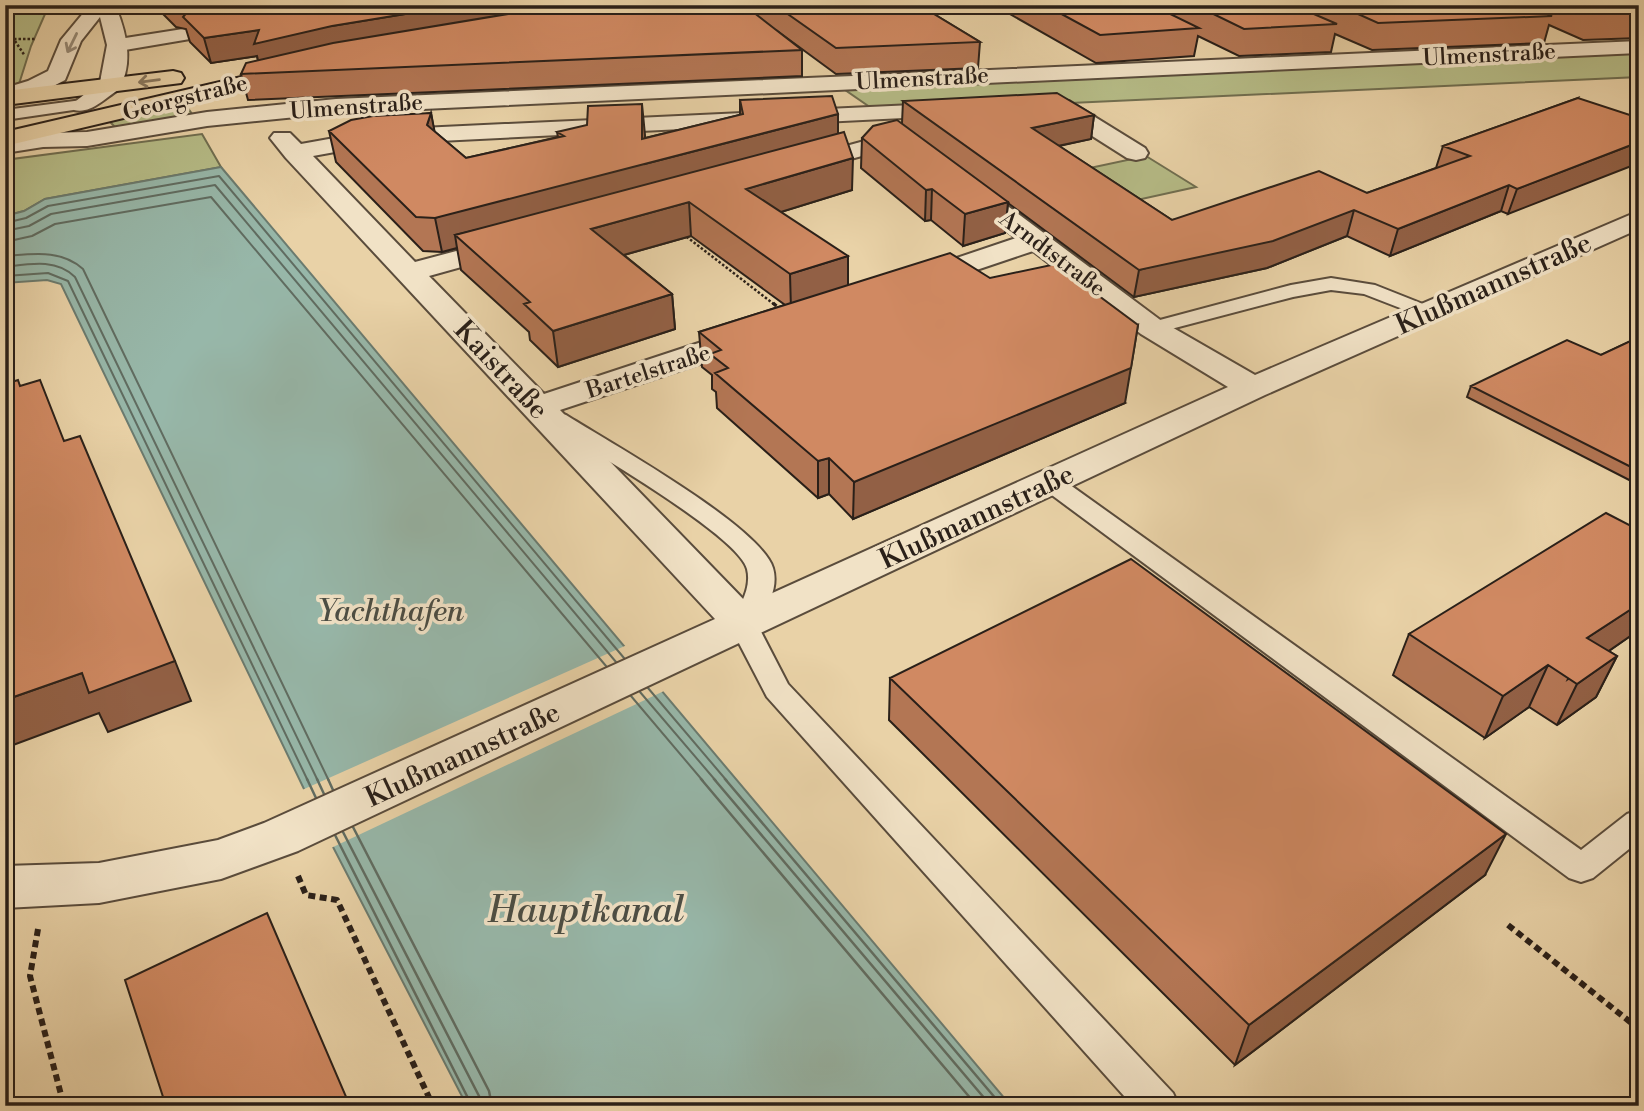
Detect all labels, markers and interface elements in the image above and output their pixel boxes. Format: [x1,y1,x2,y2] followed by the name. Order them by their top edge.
[65,32,78,53] one-way arrow
[1422,38,1557,72] street label: Ulmenstraße
[855,62,990,96] street label: Ulmenstraße
[120,69,251,127] street label: Georgstraße
[138,74,161,87] one-way arrow
[288,88,424,126] street label: Ulmenstraße
[993,204,1111,303] street label: Arndtstraße
[1390,226,1597,343] street label: Klußmannstraße
[446,313,556,427] street label: Kaistraße
[582,339,714,406] street label: Bartelstraße
[874,457,1080,578] street label: Klußmannstraße
[318,593,464,631] water label: Yachthafen
[360,695,566,816] street label: Klußmannstraße
[486,888,685,934] water label: Hauptkanal

